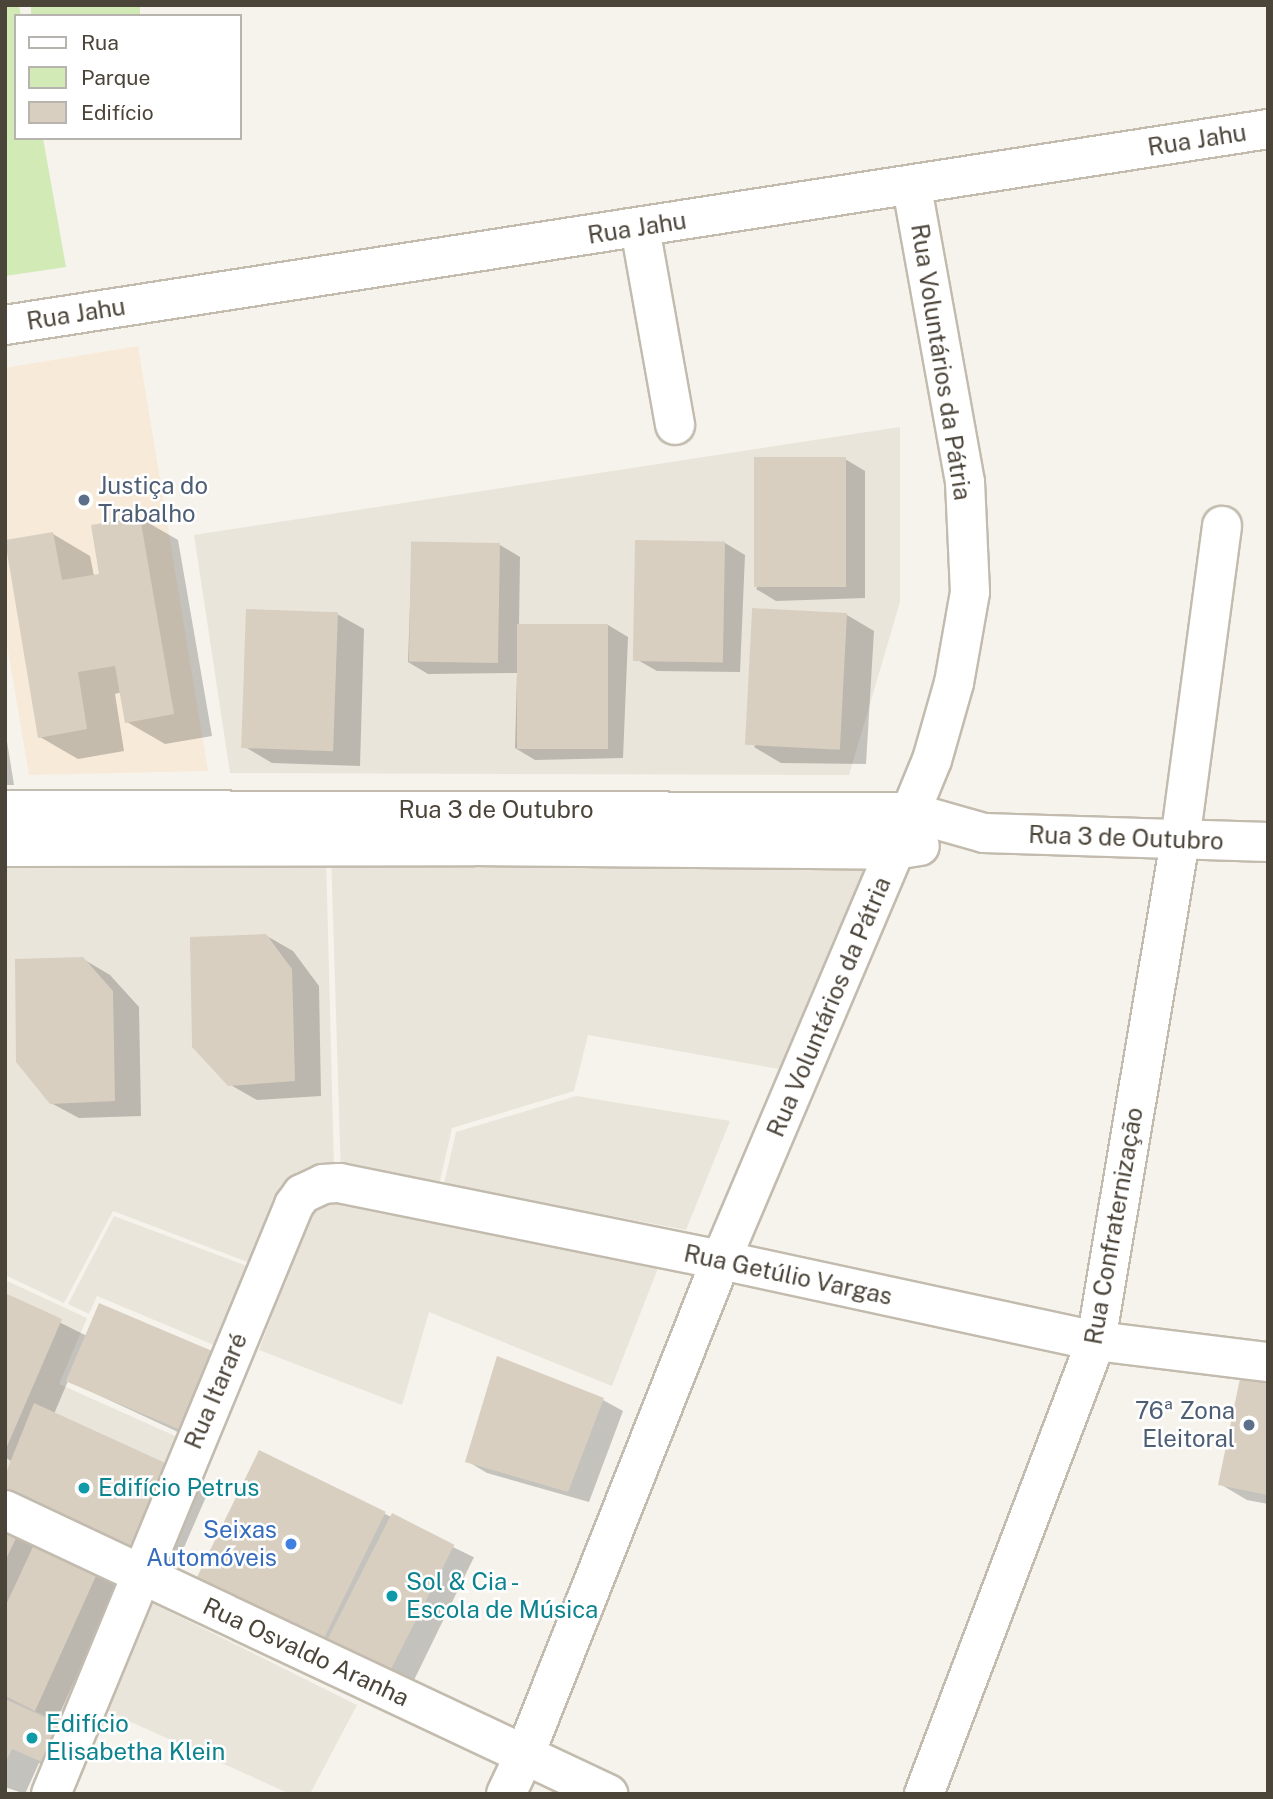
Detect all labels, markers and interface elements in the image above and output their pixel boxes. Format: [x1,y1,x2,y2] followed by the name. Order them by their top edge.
[14,14,242,140] legend
[81,30,119,55] text: Rua
[81,65,150,90] text: Parque
[81,100,154,125] text: Edifício
[1146,118,1248,162] street label: Rua Jahu
[586,206,688,250] street label: Rua Jahu
[905,221,977,503] street label: Rua Voluntários da Pátria
[25,292,127,336] street label: Rua Jahu
[98,472,208,528] place label: Justiça do Trabalho
[76,492,92,508] marker: Justiça do Trabalho
[398,796,594,824] street label: Rua 3 de Outubro
[1028,820,1224,856] street label: Rua 3 de Outubro
[761,872,897,1142] street label: Rua Voluntários da Pátria
[1079,1105,1149,1347] street label: Rua Confraternização
[681,1239,895,1311] street label: Rua Getúlio Vargas
[179,1329,253,1453] street label: Rua Itararé
[1135,1397,1235,1453] place label: 76ª Zona Eleitoral
[1241,1417,1257,1433] marker: 76ª Zona Eleitoral
[98,1474,260,1502] place label: Edifício Petrus
[76,1480,92,1496] marker: Edifício Petrus
[146,1516,277,1572] place label: Seixas Automóveis
[283,1536,299,1552] marker: Seixas Automóveis
[406,1568,599,1624] place label: Sol & Cia - Escola de Música
[384,1588,400,1604] marker: Sol & Cia - Escola de Música
[198,1592,414,1712] street label: Rua Osvaldo Aranha
[46,1710,225,1766] place label: Edifício Elisabetha Klein
[24,1730,40,1746] marker: Edifício Elisabetha Klein

